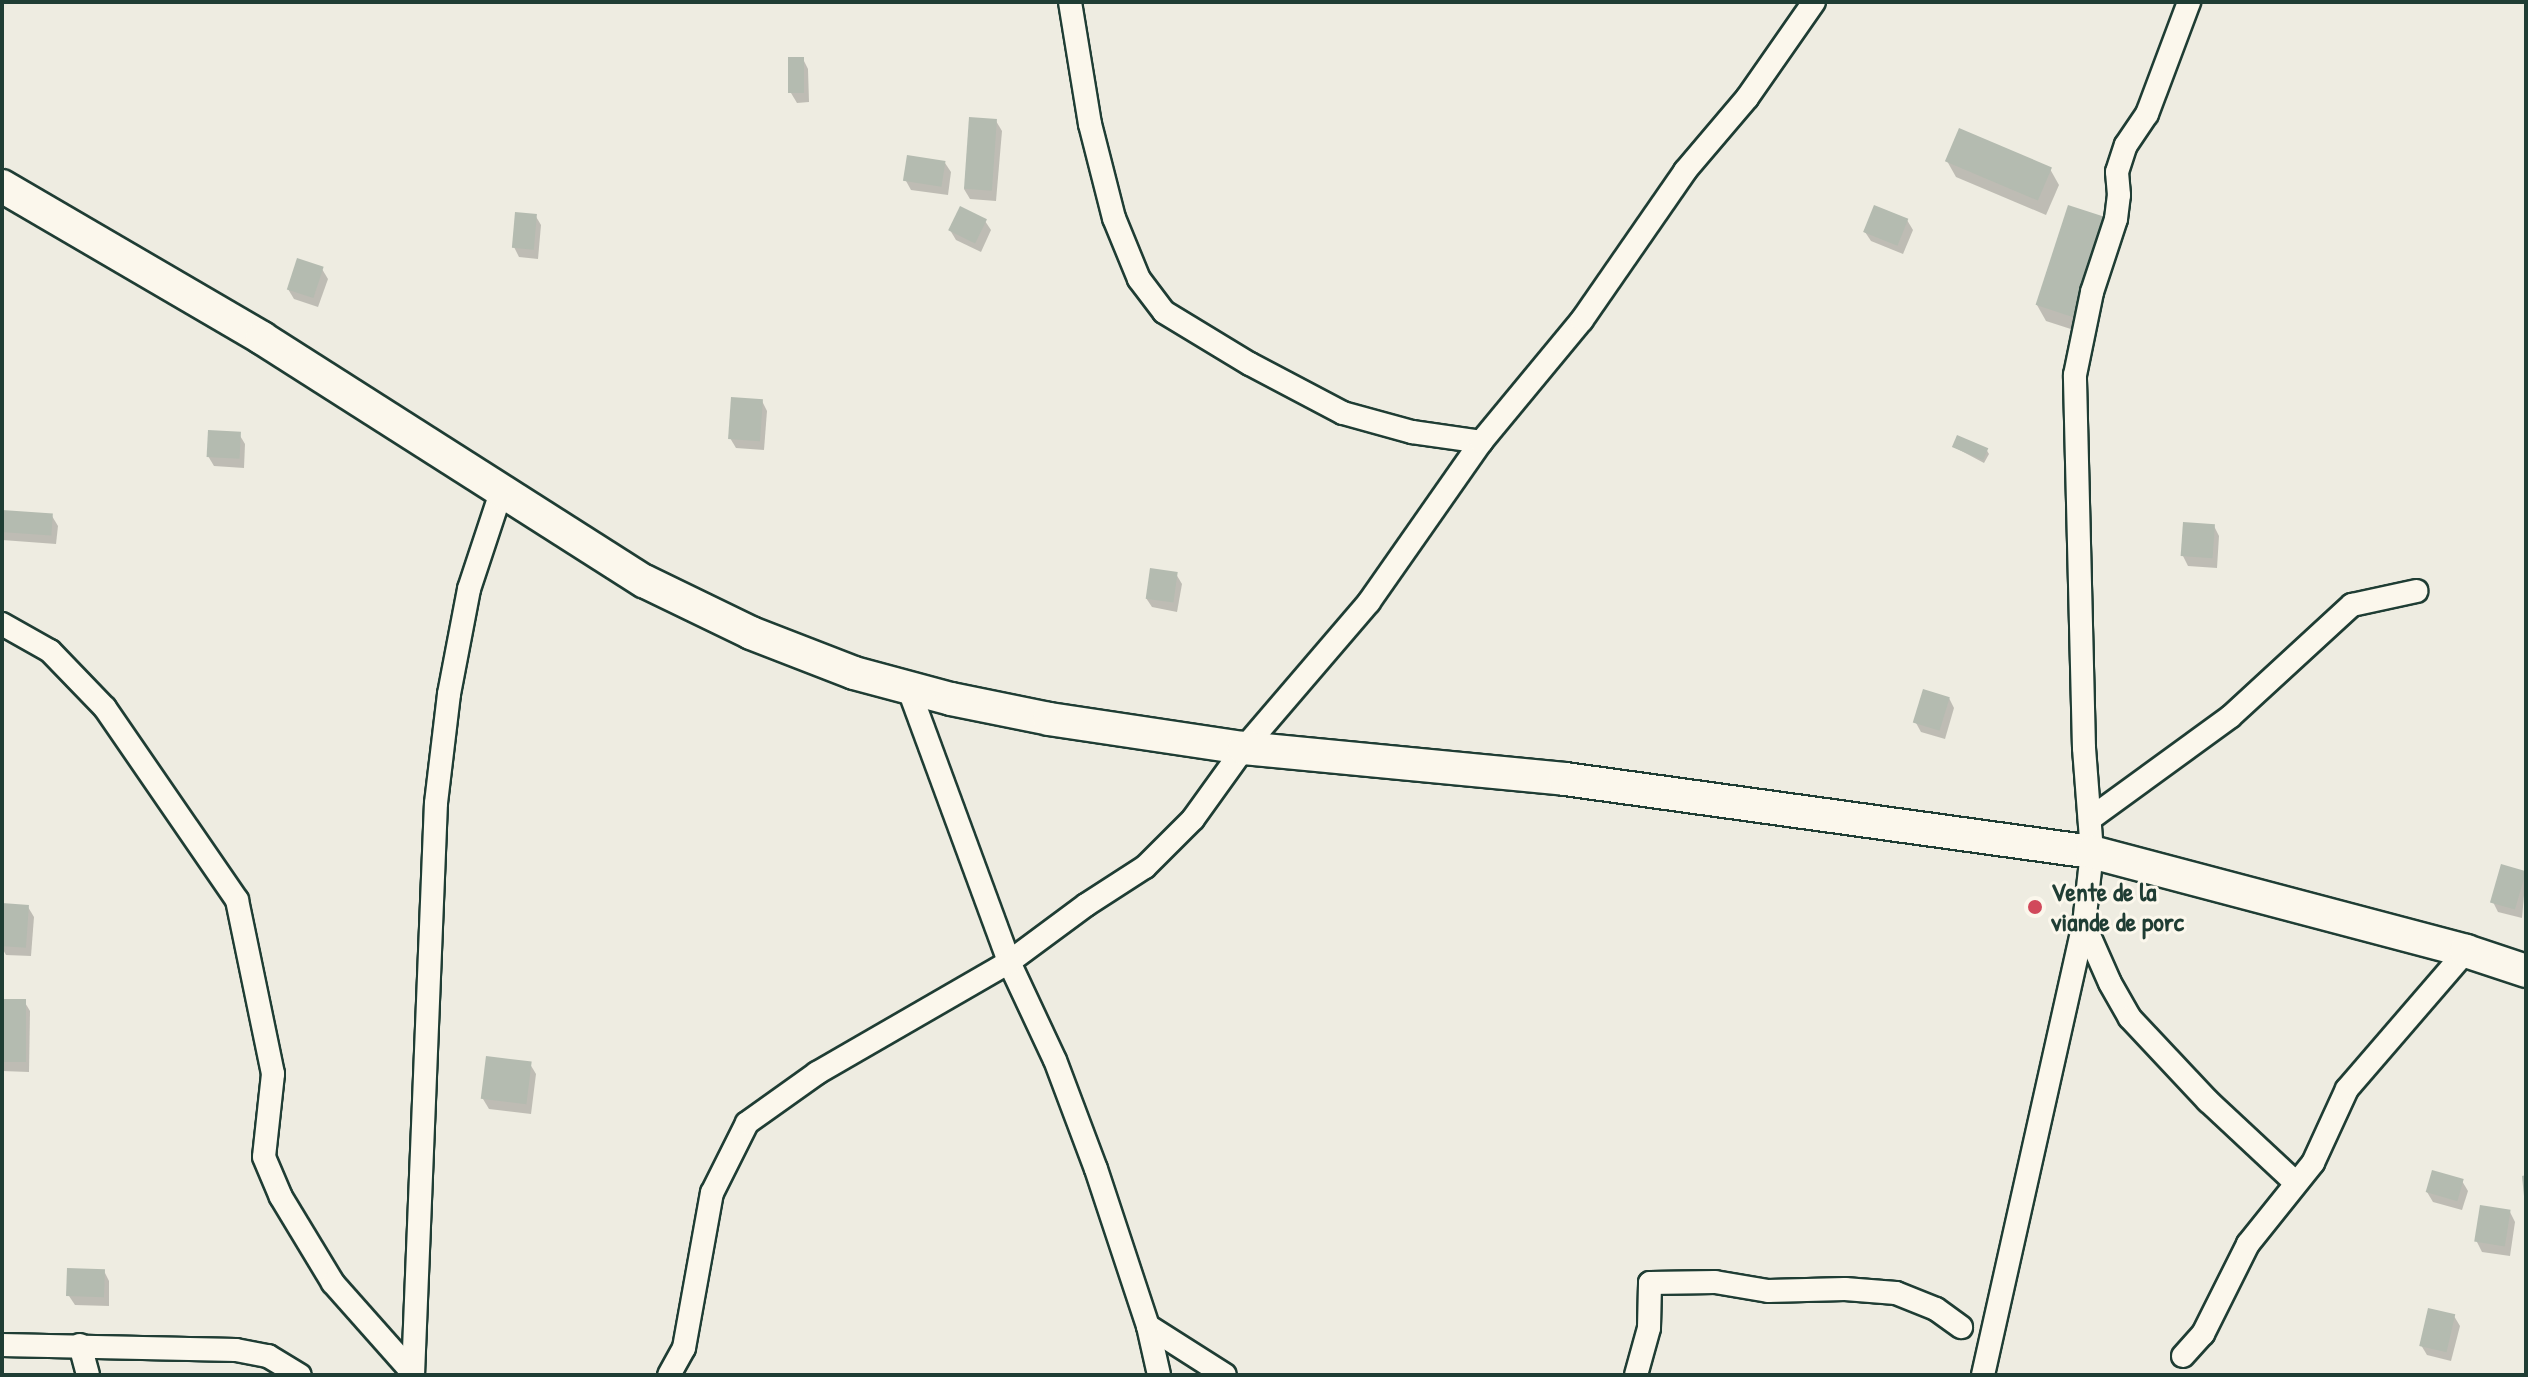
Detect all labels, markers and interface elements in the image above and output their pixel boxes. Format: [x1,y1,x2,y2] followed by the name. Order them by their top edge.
[2051,876,2184,938] place label: Vente de la viande de porc
[2026,898,2044,916] marker: Vente de la viande de porc

